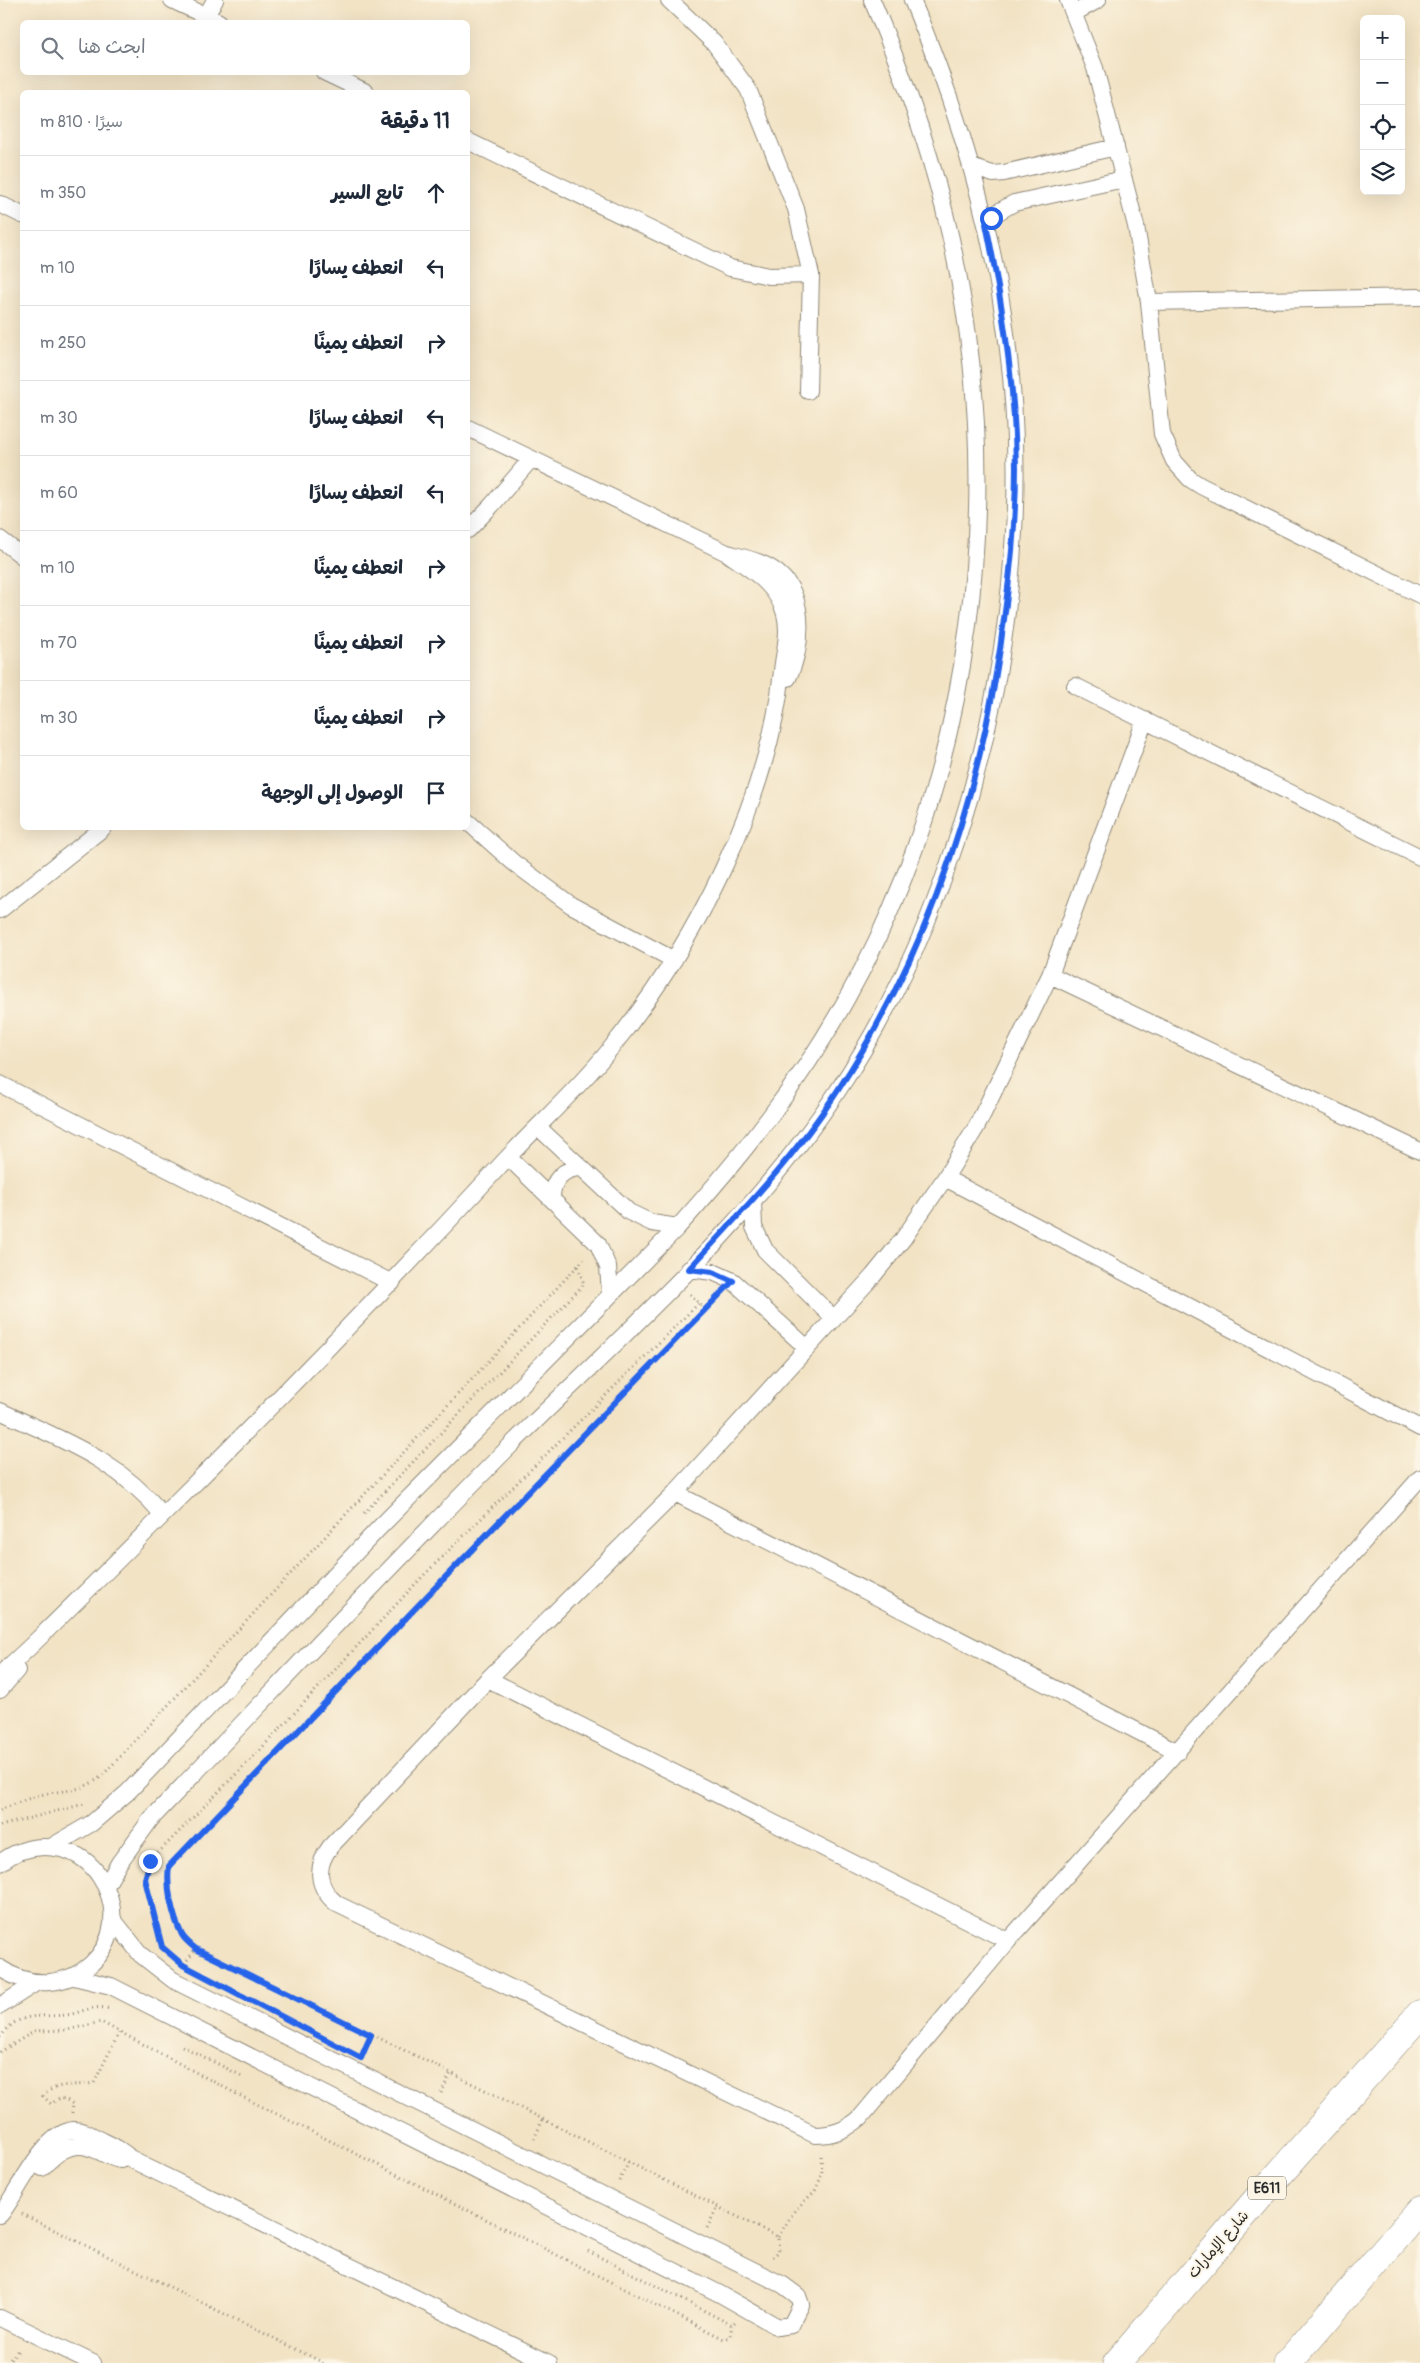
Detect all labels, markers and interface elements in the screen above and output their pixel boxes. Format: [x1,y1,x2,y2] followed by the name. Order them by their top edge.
[1360,15,1405,195] map controls
[1360,15,1405,60] button: +
[20,20,470,75] search box
[38,34,66,62] icon: search
[78,35,146,59] text: ابحث هنا
[1360,60,1405,105] button: −
[1360,105,1405,150] button: locate
[381,108,450,135] text: 11 دقيقة
[40,112,123,132] text: سيرًا · 810 m
[1360,150,1405,195] button: layers
[422,179,450,207] icon: ahead
[331,181,403,205] text: تابع السير
[40,183,86,203] text: 350 m
[980,207,1003,230] route start
[422,254,450,282] icon: left
[309,256,403,280] text: انعطف يسارًا
[40,258,75,278] text: 10 m
[422,329,450,357] icon: right
[314,331,403,355] text: انعطف يمينًا
[40,333,86,353] text: 250 m
[422,404,450,432] icon: left
[309,406,403,430] text: انعطف يسارًا
[40,408,78,428] text: 30 m
[422,479,450,507] icon: left
[309,481,403,505] text: انعطف يسارًا
[40,483,78,503] text: 60 m
[422,554,450,582] icon: right
[314,556,403,580] text: انعطف يمينًا
[40,558,75,578] text: 10 m
[422,629,450,657] icon: right
[314,631,403,655] text: انعطف يمينًا
[40,633,77,653] text: 70 m
[422,704,450,732] icon: right
[314,706,403,730] text: انعطف يمينًا
[40,708,78,728] text: 30 m
[422,779,450,807] icon: arrive
[261,781,403,805] text: الوصول إلى الوجهة
[139,1850,162,1873] route end
[1248,2176,1286,2200] road number: E611
[1184,2206,1253,2282] street label: شارع الإمارات

